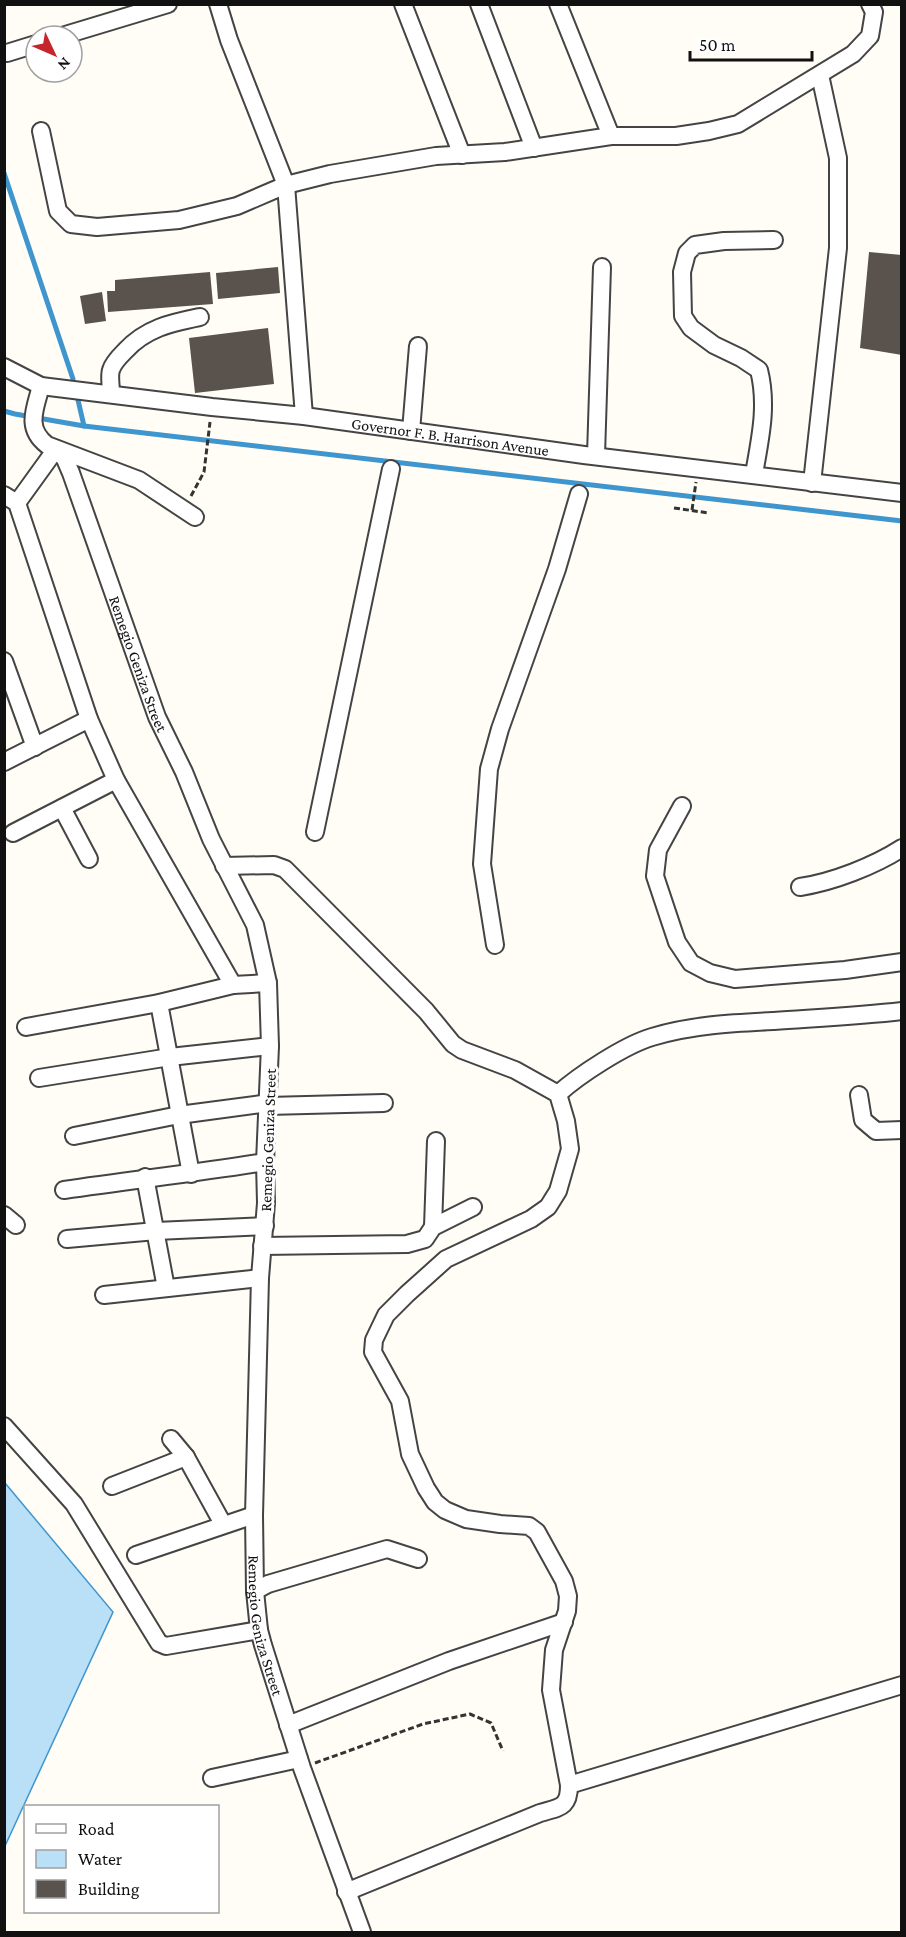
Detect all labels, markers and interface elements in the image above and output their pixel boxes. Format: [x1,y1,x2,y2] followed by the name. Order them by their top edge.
[24,24,84,84] north arrow
[690,24,812,62] scale bar
[699,35,736,55] text: 50 m
[54,54,74,74] text: N
[350,414,550,459] street label: Governor F. B. Harrison Avenue
[106,594,172,735] street label: Remegio Geniza Street
[257,1068,280,1212] street label: Remegio Geniza Street
[246,1555,287,1698] street label: Remegio Geniza Street
[24,1805,219,1913] legend
[78,1819,115,1839] text: Road
[78,1849,123,1869] text: Water
[78,1879,140,1899] text: Building

